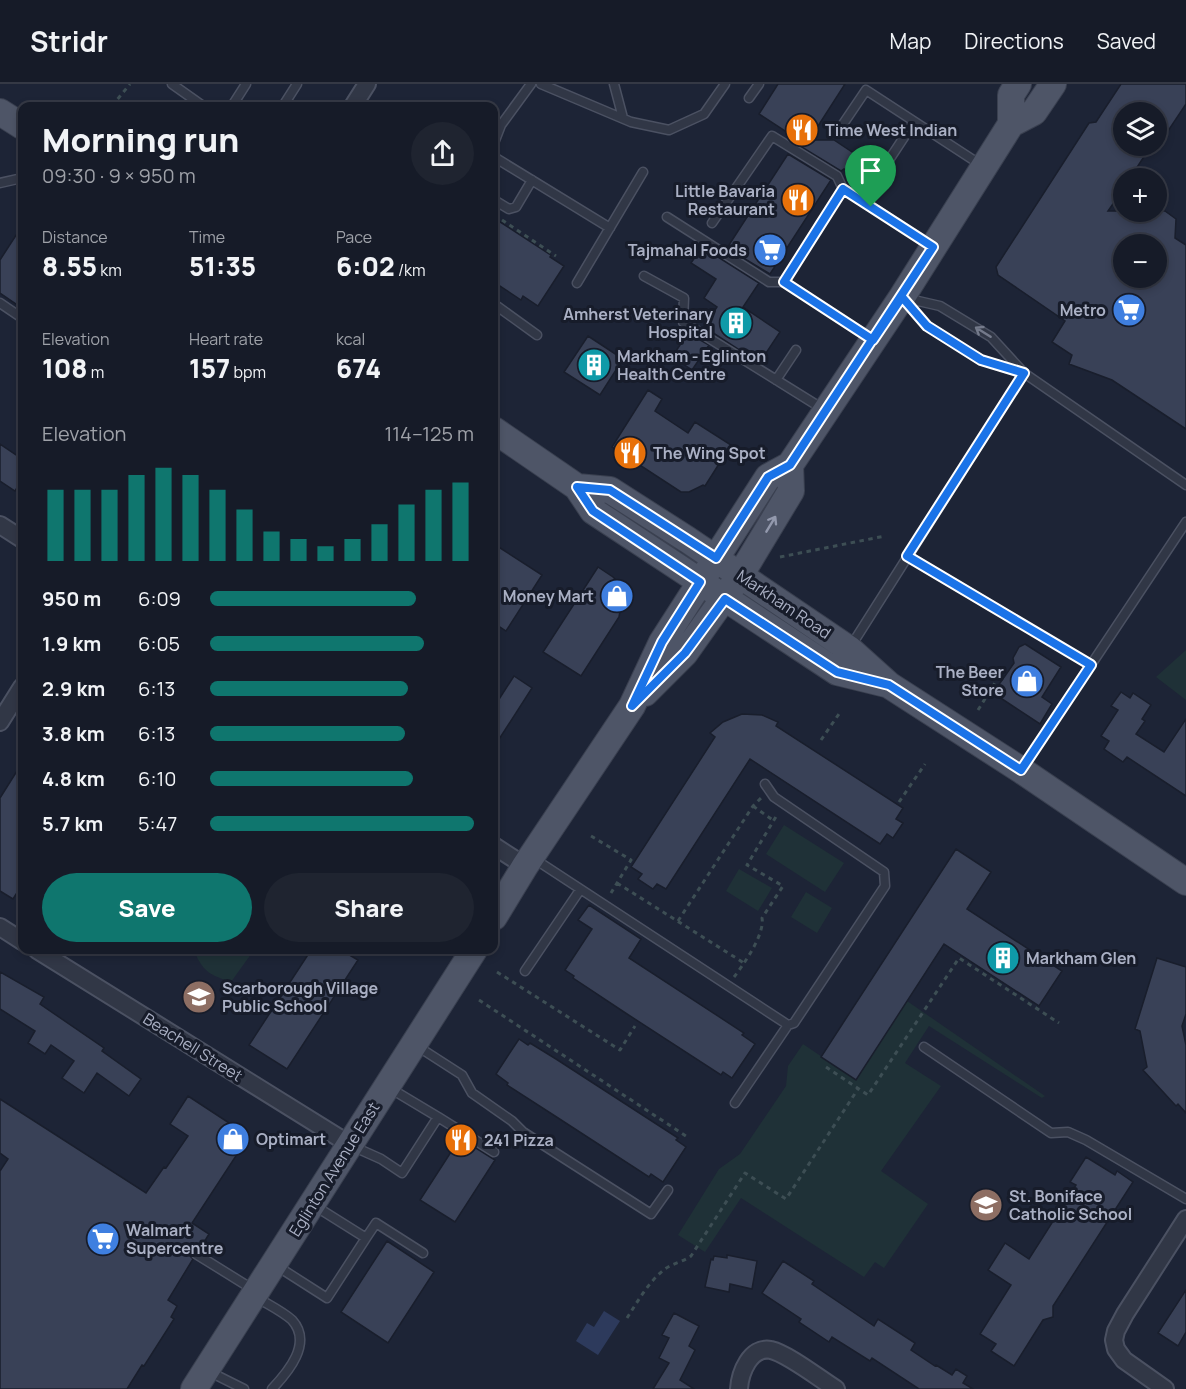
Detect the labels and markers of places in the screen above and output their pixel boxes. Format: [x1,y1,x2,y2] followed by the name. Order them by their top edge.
[784,112,820,148] restaurant icon: Time West Indian
[825,119,957,141] place label: Time West Indian
[845,145,896,207] pin
[675,180,775,220] place label: Little Bavaria Restaurant
[780,182,816,218] restaurant icon: Little Bavaria Restaurant
[752,232,788,268] supermarket icon: Tajmahal Foods
[628,239,747,261] place label: Tajmahal Foods
[1111,292,1147,328] supermarket icon: Metro
[1060,299,1106,321] place label: Metro
[563,303,713,343] place label: Amherst Veterinary Hospital
[718,305,754,341] building icon: Amherst Veterinary Hospital
[617,345,766,385] place label: Markham - Eglinton Health Centre
[576,347,612,383] building icon: Markham - Eglinton Health Centre
[612,435,648,471] restaurant icon: The Wing Spot
[653,442,766,464] place label: The Wing Spot
[599,578,635,614] shop icon: Money Mart
[503,585,594,607] place label: Money Mart
[936,661,1004,701] place label: The Beer Store
[1009,663,1045,699] shop icon: The Beer Store
[985,940,1021,976] building icon: Markham Glen
[1026,947,1136,969] place label: Markham Glen
[222,977,379,1017] place label: Scarborough Village Public School
[181,979,217,1015] school or university icon: Scarborough Village Public School
[215,1121,251,1157] shop icon: Optimart
[443,1122,479,1158] restaurant icon: 241 Pizza
[256,1128,326,1150] place label: Optimart
[484,1129,554,1151] place label: 241 Pizza
[1009,1185,1132,1225] place label: St. Boniface Catholic School
[968,1187,1004,1223] school or university icon: St. Boniface Catholic School
[126,1219,224,1259] place label: Walmart Supercentre
[85,1221,121,1257] supermarket icon: Walmart Supercentre

